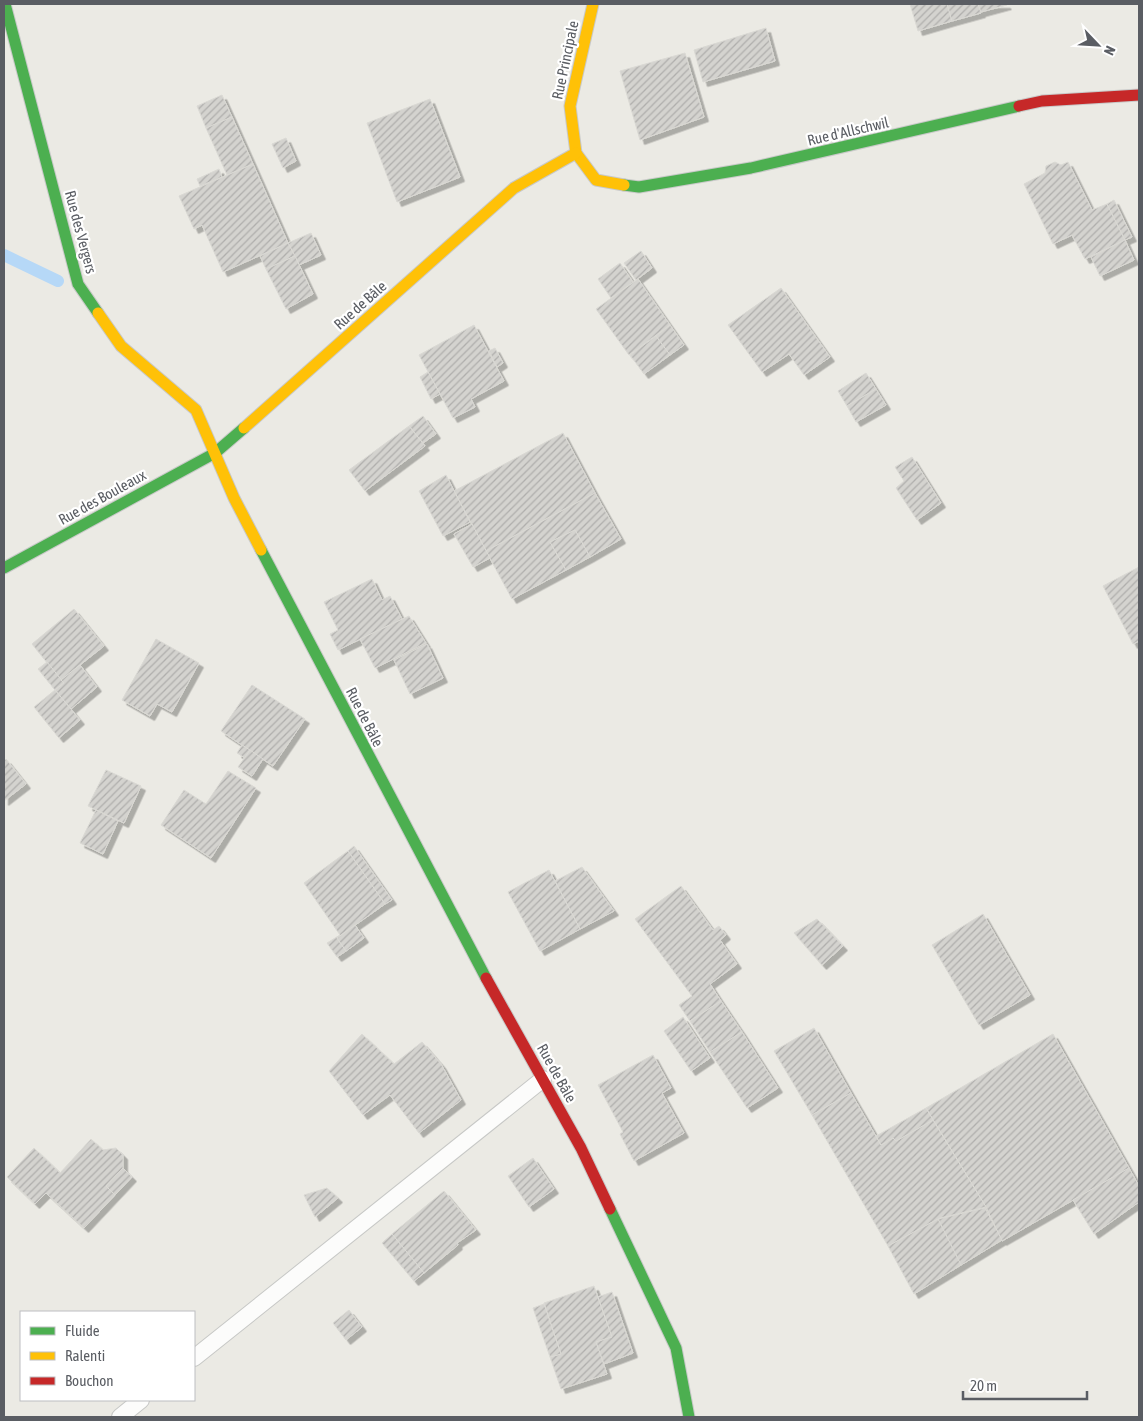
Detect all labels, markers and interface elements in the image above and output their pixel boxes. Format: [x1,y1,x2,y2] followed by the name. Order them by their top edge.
[548,19,582,101] street label: Rue Principale
[1073,20,1123,70] north arrow
[1101,43,1119,58] text: N
[806,113,890,149] street label: Rue d'Allschwil
[62,189,100,275] street label: Rue des Vergers
[330,277,390,333] street label: Rue de Bâle
[55,466,149,528] street label: Rue des Bouleaux
[343,684,387,750] street label: Rue de Bâle
[534,1041,580,1105] street label: Rue de Bâle
[20,1311,195,1401] legend
[65,1322,100,1339] text: Fluide
[65,1347,105,1364] text: Ralenti
[963,1368,1087,1400] scale bar
[65,1372,114,1389] text: Bouchon
[970,1377,997,1394] text: 20 m

